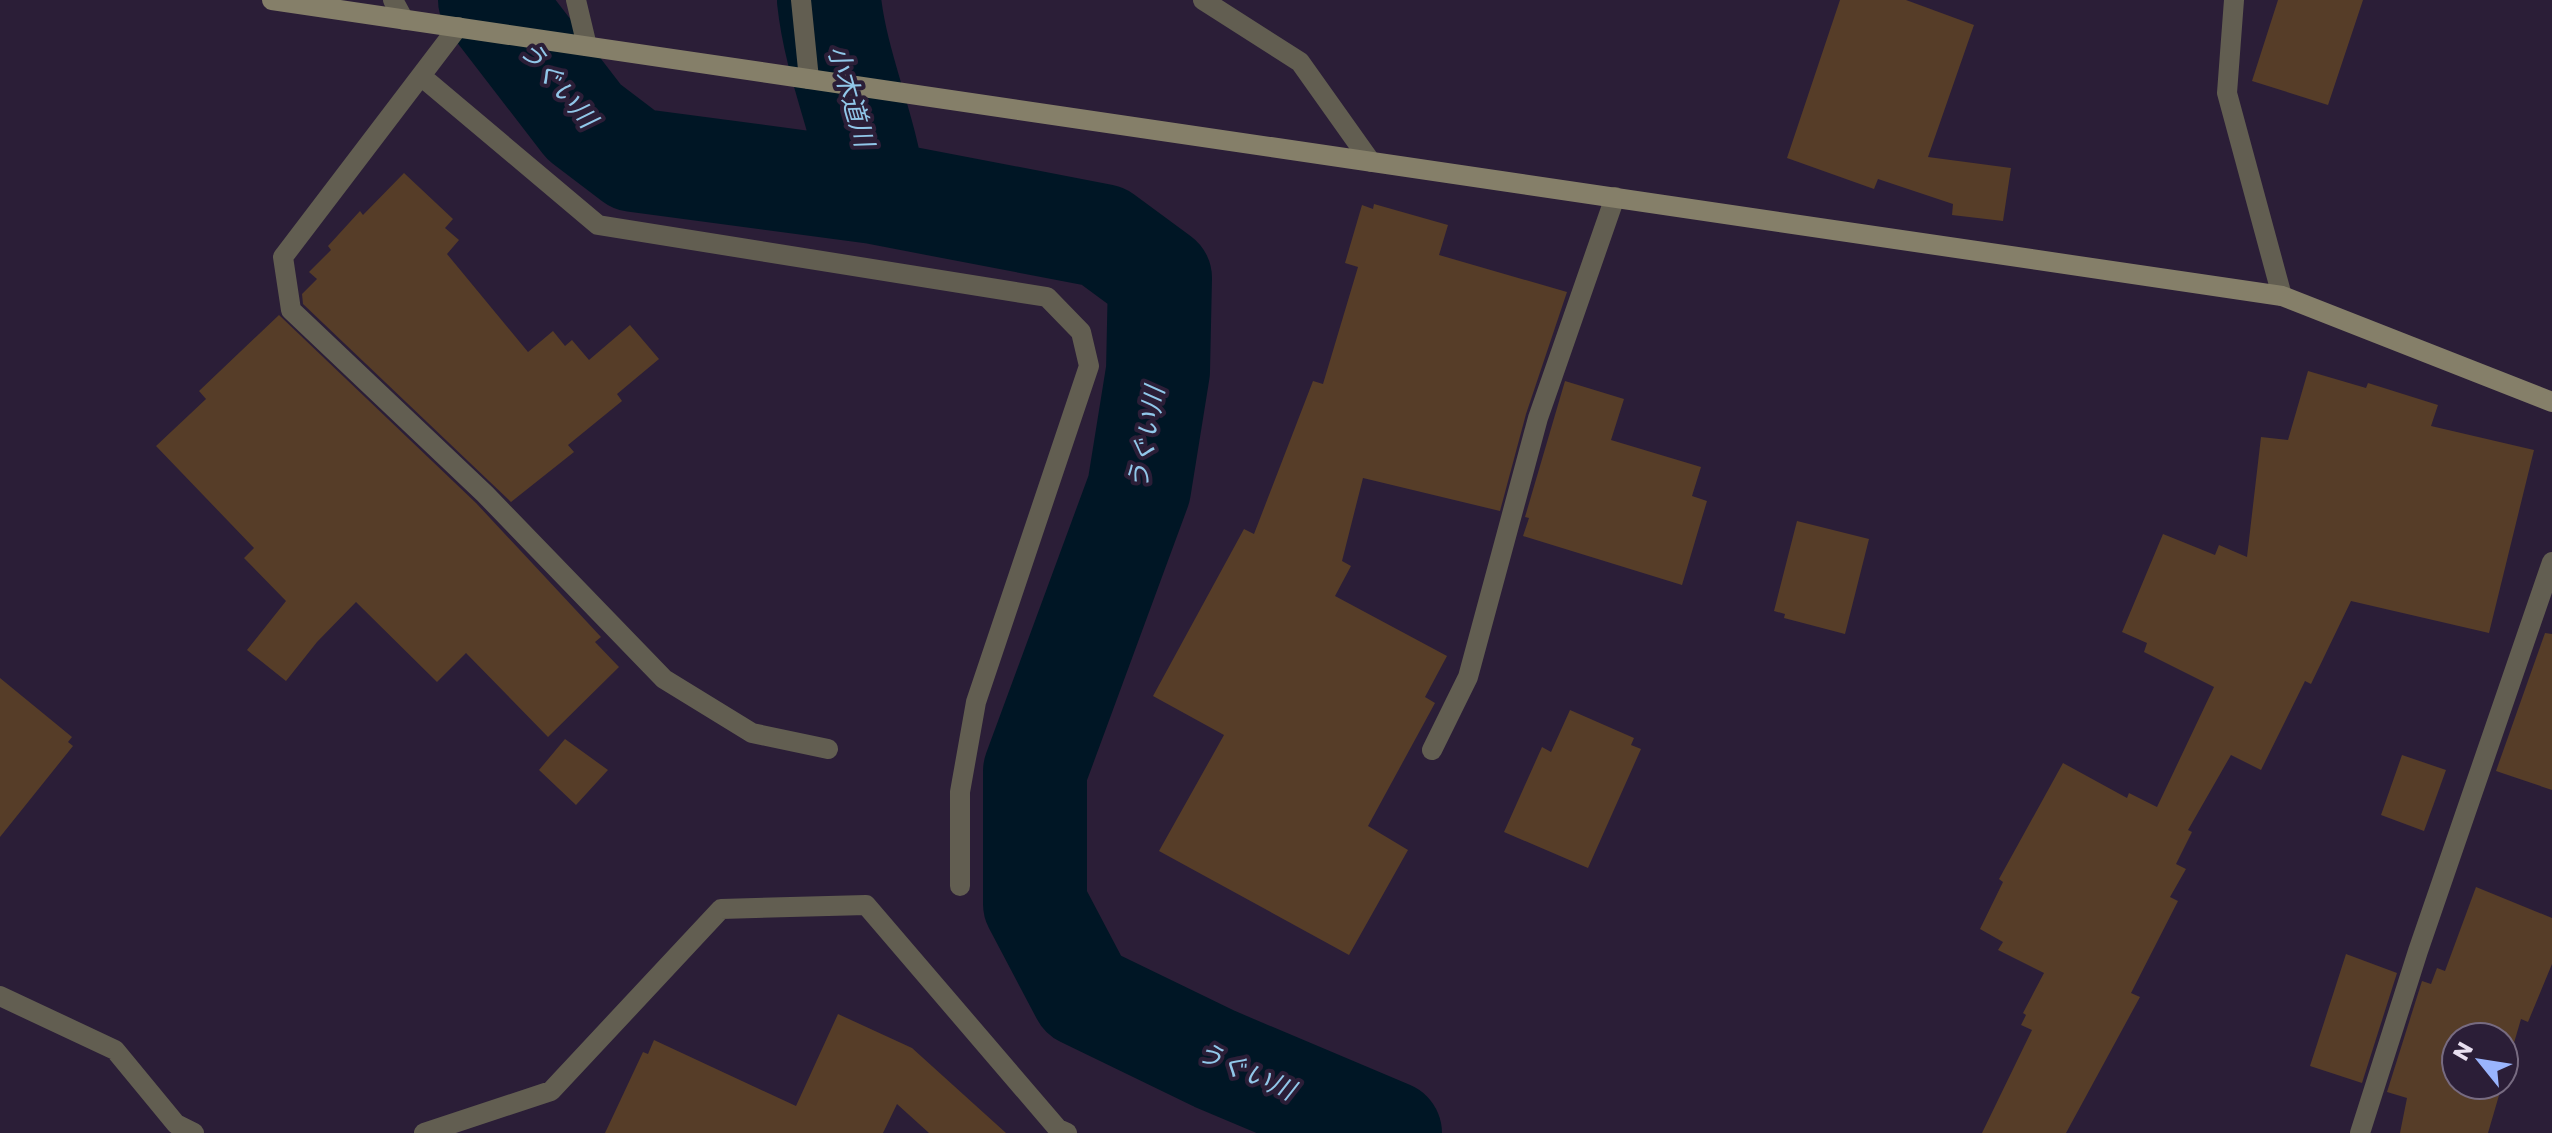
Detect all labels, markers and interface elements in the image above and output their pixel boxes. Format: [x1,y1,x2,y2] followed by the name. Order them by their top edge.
[511,33,607,138] water label: うぐい川
[819,41,883,154] water label: 小木道川
[1119,381,1173,492] water label: うぐい川
[2440,1021,2520,1101] north arrow
[1191,1033,1304,1110] water label: うぐい川
[2446,1036,2481,1066] text: N

